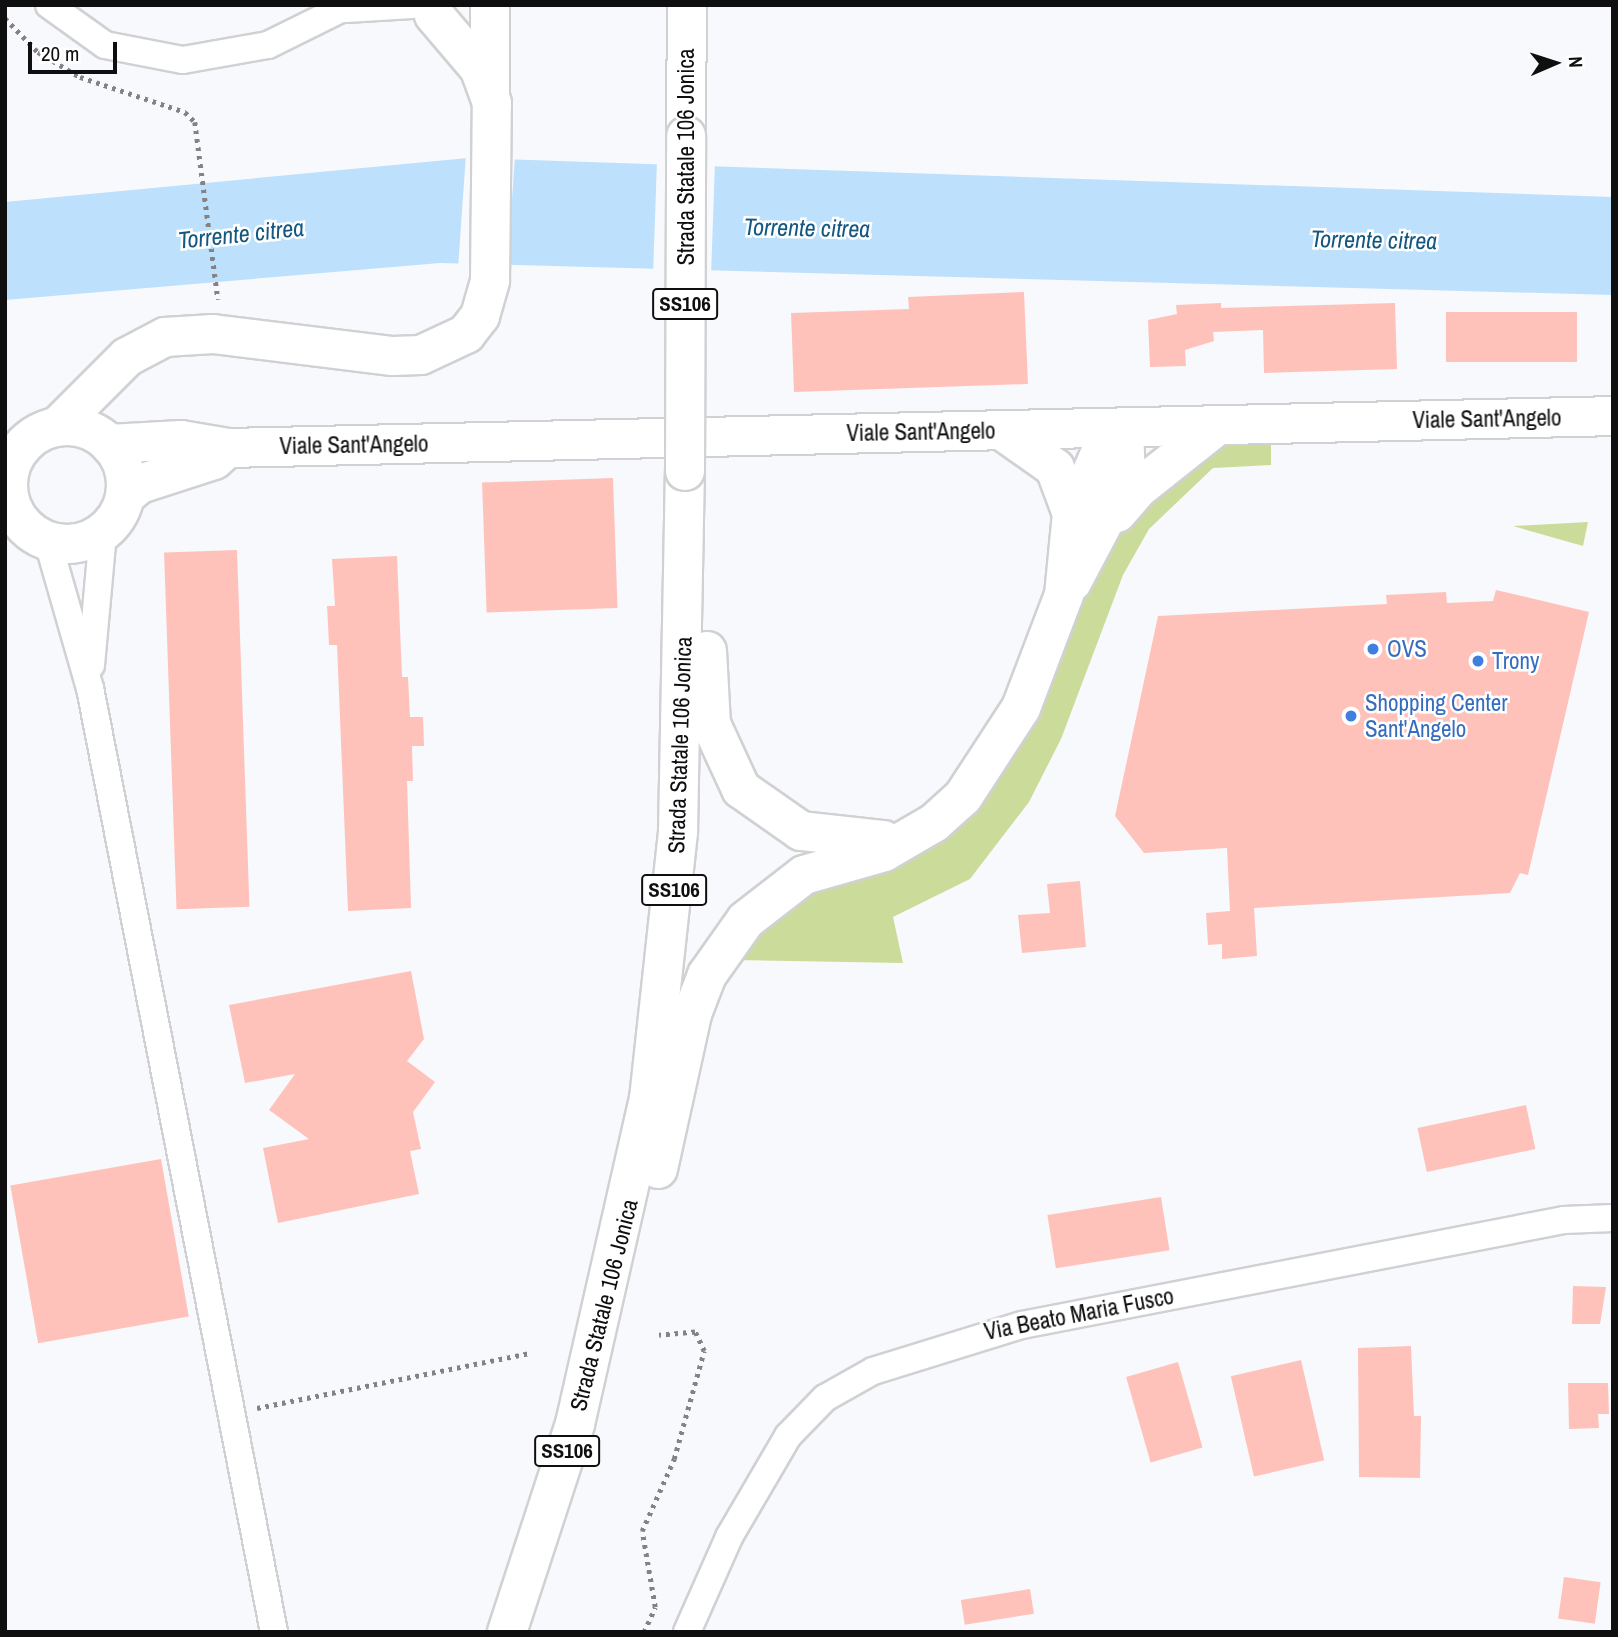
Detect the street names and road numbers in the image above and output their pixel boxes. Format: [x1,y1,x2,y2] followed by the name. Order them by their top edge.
[672,48,700,266] street label: Strada Statale 106 Jonica
[652,286,718,322] road number: SS106
[1412,404,1562,434] street label: Viale Sant'Angelo
[846,417,996,447] street label: Viale Sant'Angelo
[279,430,429,460] street label: Viale Sant'Angelo
[662,636,698,854] street label: Strada Statale 106 Jonica
[641,872,707,908] road number: SS106
[564,1196,644,1414] street label: Strada Statale 106 Jonica
[982,1282,1176,1346] street label: Via Beato Maria Fusco
[534,1434,600,1468] road number: SS106

